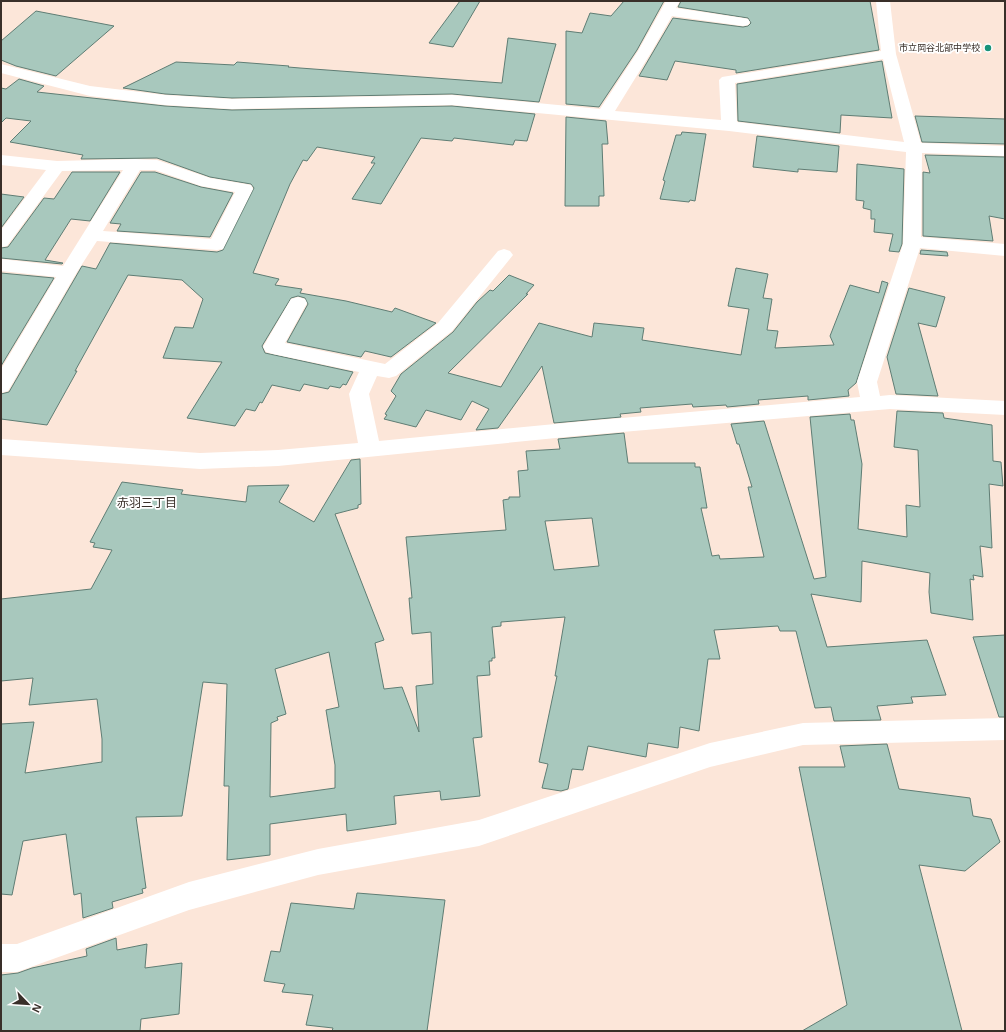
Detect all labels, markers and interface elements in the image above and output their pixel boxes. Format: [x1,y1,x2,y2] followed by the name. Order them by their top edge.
[899,43,980,53] place label: 市立岡谷北部中学校
[983,43,993,53] marker: 市立岡谷北部中学校
[117,496,177,510] district label: 赤羽三丁目
[8,984,48,1024] north arrow
[30,1002,44,1014] text: N

